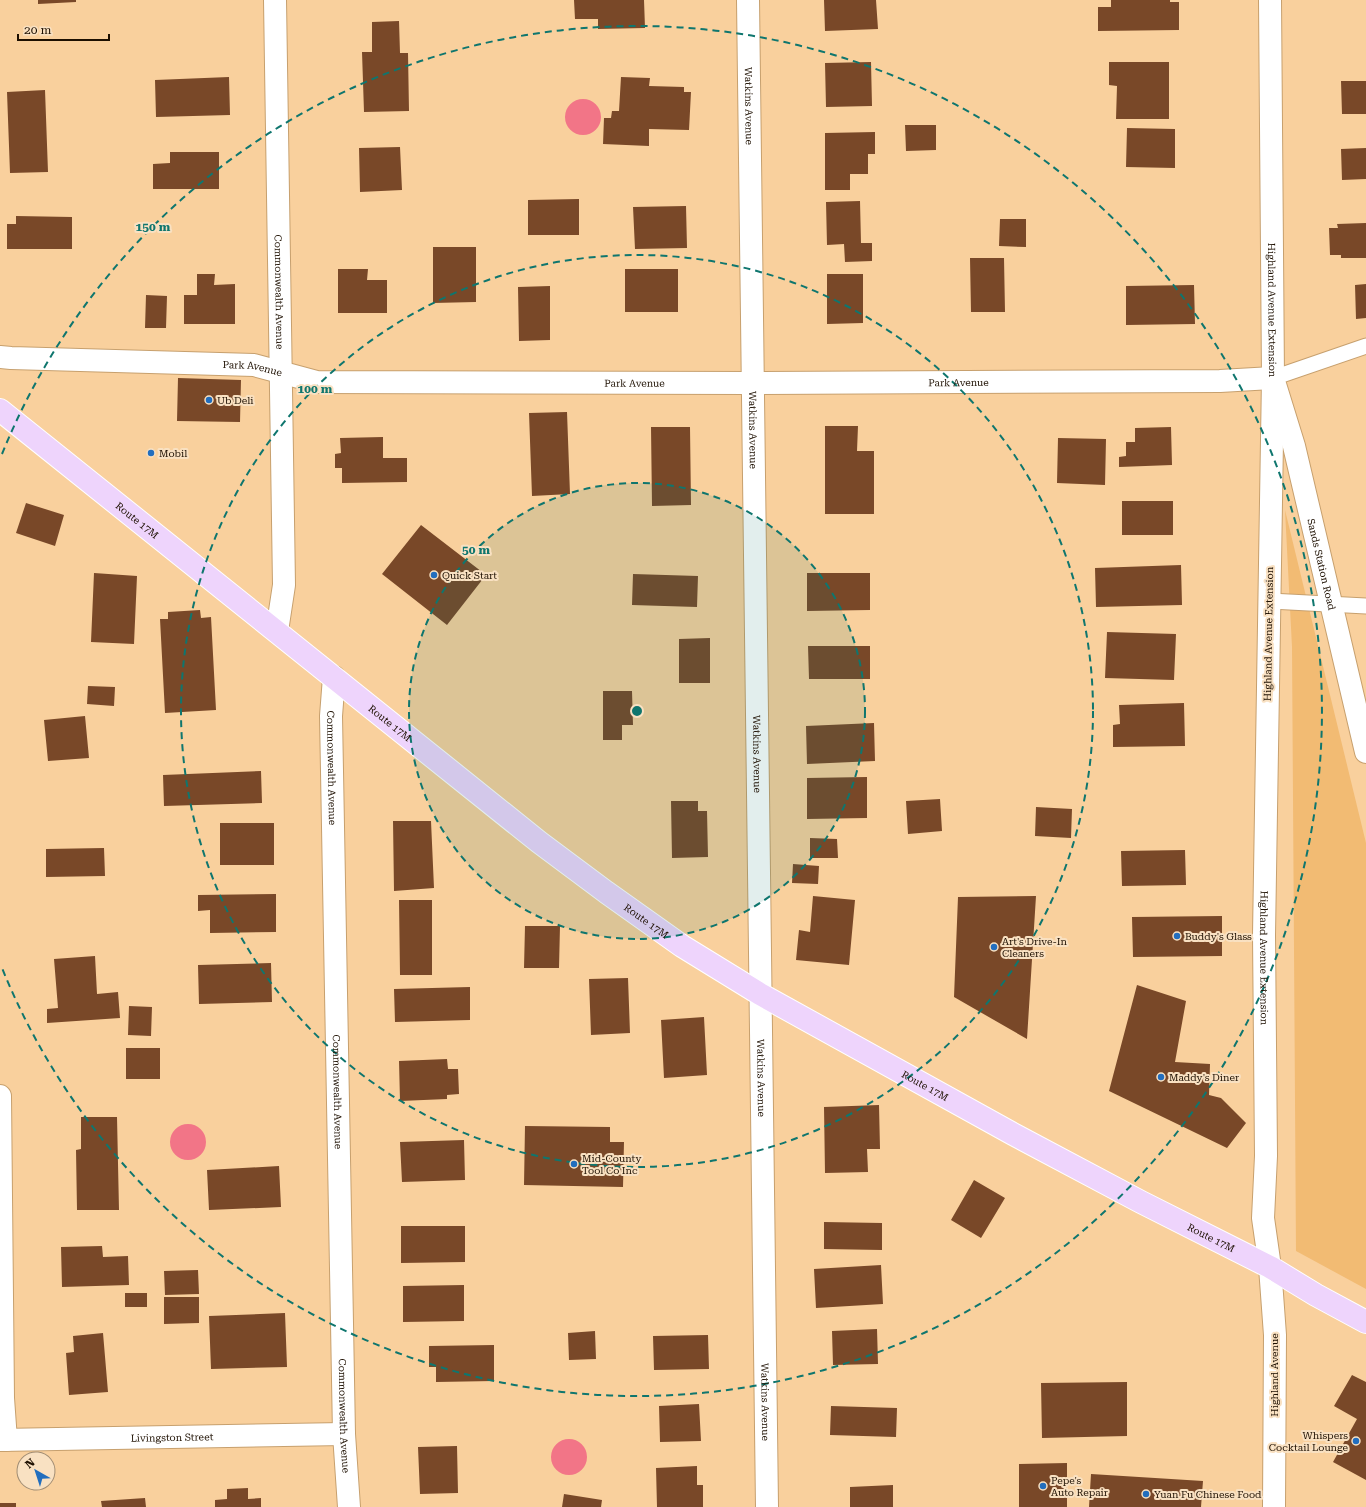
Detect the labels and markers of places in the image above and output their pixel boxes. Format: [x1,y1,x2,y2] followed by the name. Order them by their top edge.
[204,395,214,405] marker: Ub Deli
[217,395,254,406] place label: Ub Deli
[146,448,156,458] marker: Mobil
[159,448,187,459] place label: Mobil
[429,570,439,580] marker: Quick Start
[442,570,497,581] place label: Quick Start
[630,704,644,718] centre of rings
[1172,931,1182,941] marker: Buddy's Glass
[1185,931,1252,942] place label: Buddy's Glass
[1002,936,1068,959] place label: Art's Drive-In Cleaners
[989,942,999,952] marker: Art's Drive-In Cleaners
[1156,1072,1166,1082] marker: Maddy's Diner
[1169,1072,1239,1083] place label: Maddy's Diner
[582,1153,641,1176] place label: Mid-County Tool Co Inc
[569,1159,579,1169] marker: Mid-County Tool Co Inc
[1269,1430,1348,1453] place label: Whispers Cocktail Lounge
[1351,1436,1361,1446] marker: Whispers Cocktail Lounge
[1051,1475,1108,1498] place label: Pepe's Auto Repair
[1038,1481,1048,1491] marker: Pepe's Auto Repair
[1141,1489,1151,1499] marker: Yuan Fu Chinese Food
[1154,1489,1262,1500] place label: Yuan Fu Chinese Food

